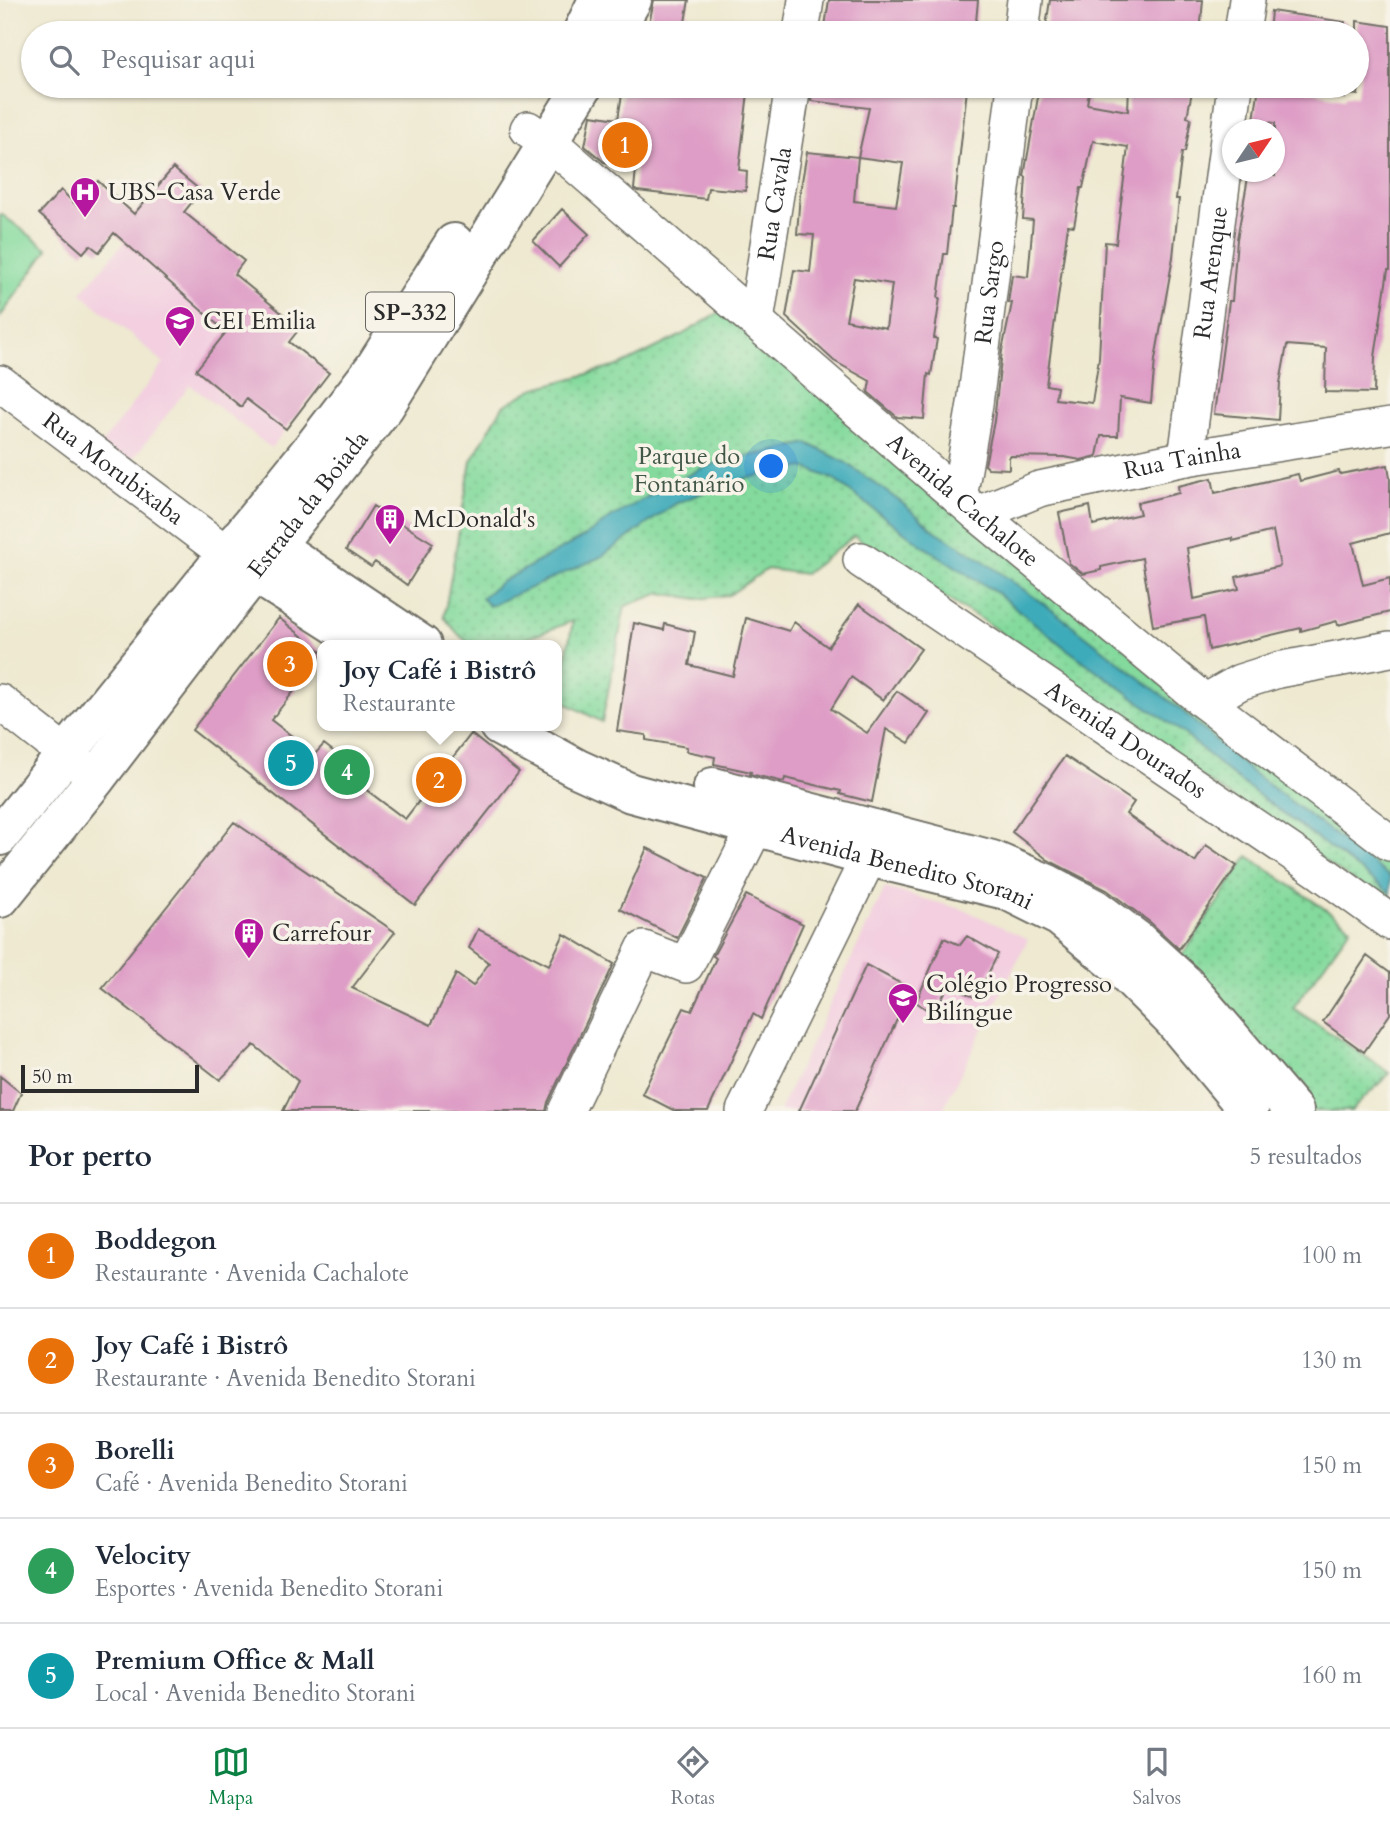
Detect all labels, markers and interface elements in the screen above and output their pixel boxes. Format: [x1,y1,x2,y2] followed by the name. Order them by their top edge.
[21,21,1369,98] search box
[45,41,83,79] icon: search
[101,42,256,77] text: Pesquisar aqui
[602,119,648,171] pin: 1
[1222,119,1285,182] north arrow
[749,144,800,263] street label: Rua Cavala
[68,175,102,219] hospital icon: UBS-Casa Verde
[108,176,281,209] place label: UBS-Casa Verde
[1185,204,1236,341] street label: Rua Arenque
[966,238,1012,346] street label: Rua Sargo
[366,292,454,332] road number: SP-332
[163,304,197,348] school or university icon: CEI Emilia
[203,305,317,338] place label: CEI Emilia
[36,404,191,533] street label: Rua Morubixaba
[240,423,376,584] street label: Estrada da Boiada
[880,426,1046,575] street label: Avenida Cachalote
[1121,433,1244,487] street label: Rua Tainha
[634,440,744,501] park label: Parque do Fontanário
[754,449,788,483] your location
[373,502,407,546] building icon: McDonald's
[413,503,535,536] place label: McDonald's
[267,638,313,690] pin: 3
[317,640,562,731] popup
[343,653,536,688] text: Joy Café i Bistrô
[1038,673,1213,806] street label: Avenida Dourados
[343,688,456,719] text: Restaurante
[268,737,314,789] pin: 5
[324,746,370,798] pin: 4
[416,754,462,806] pin: 2
[777,817,1039,918] street label: Avenida Benedito Storani
[232,916,266,960] building icon: Carrefour
[272,917,372,950] place label: Carrefour
[926,968,1112,1029] place label: Colégio Progresso Bilíngue
[886,981,920,1025] school or university icon: Colégio Progresso Bilíngue
[21,1062,200,1094] scale bar
[32,1064,73,1090] text: 50 m
[28,1136,152,1177] text: Por perto
[1249,1141,1362,1172] text: 5 resultados
[95,1223,217,1258] text: Boddegon
[45,1240,57,1271] text: 1
[1301,1240,1362,1271] text: 100 m
[95,1258,409,1289] text: Restaurante · Avenida Cachalote
[95,1328,288,1363] text: Joy Café i Bistrô
[45,1345,57,1376] text: 2
[1301,1345,1362,1376] text: 130 m
[95,1363,476,1394] text: Restaurante · Avenida Benedito Storani
[95,1433,175,1468] text: Borelli
[45,1450,57,1481] text: 3
[1301,1450,1362,1481] text: 150 m
[95,1468,408,1499] text: Café · Avenida Benedito Storani
[95,1538,191,1573] text: Velocity
[45,1555,57,1586] text: 4
[1301,1555,1362,1586] text: 150 m
[95,1573,443,1604] text: Esportes · Avenida Benedito Storani
[95,1643,375,1678] text: Premium Office & Mall
[45,1660,57,1691] text: 5
[1301,1660,1362,1691] text: 160 m
[95,1678,415,1709] text: Local · Avenida Benedito Storani
[209,1743,253,1811] tab: Mapa
[671,1743,715,1811] tab: Rotas
[1132,1743,1181,1811] tab: Salvos

